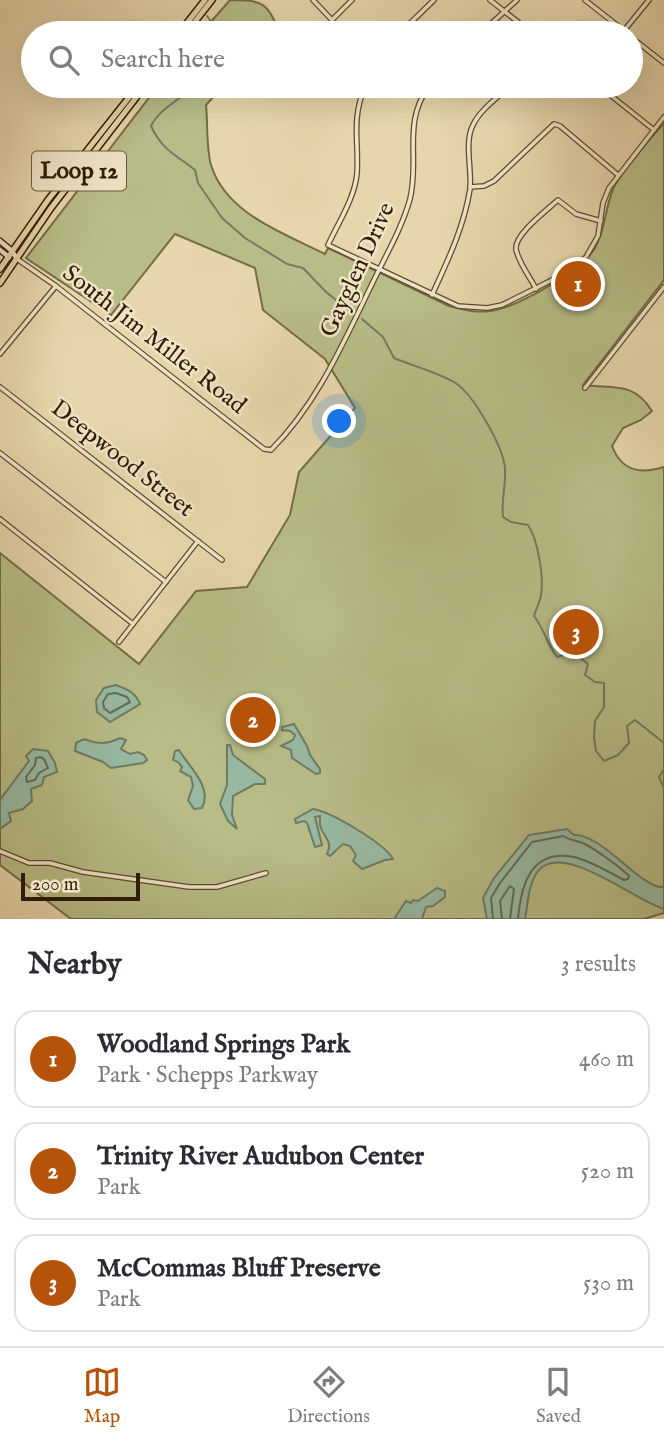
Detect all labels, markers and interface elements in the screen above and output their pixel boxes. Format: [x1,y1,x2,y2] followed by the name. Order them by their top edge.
[21,21,643,98] search box
[45,41,83,79] icon: search
[101,43,225,76] text: Search here
[32,152,126,190] road number: Loop 12
[313,198,403,342] street label: Gayglen Drive
[555,258,601,310] pin: 1
[56,259,252,422] street label: South Jim Miller Road
[44,393,200,525] street label: Deepwood Street
[322,404,356,438] your location
[553,606,599,658] pin: 3
[230,694,276,746] pin: 2
[21,870,140,902] scale bar
[32,873,78,897] text: 200 m
[28,946,121,984] text: Nearby
[561,950,636,979] text: 3 results
[97,1028,350,1061] text: Woodland Springs Park
[49,1045,57,1074] text: 1
[579,1045,634,1074] text: 460 m
[97,1061,318,1090] text: Park · Schepps Parkway
[97,1140,424,1173] text: Trinity River Audubon Center
[48,1157,58,1186] text: 2
[581,1157,634,1186] text: 520 m
[97,1173,141,1202] text: Park
[97,1252,381,1285] text: McCommas Bluff Preserve
[49,1269,57,1298] text: 3
[583,1269,634,1298] text: 530 m
[97,1285,141,1314] text: Park
[83,1363,121,1429] tab: Map
[287,1363,370,1429] tab: Directions
[536,1363,581,1429] tab: Saved

